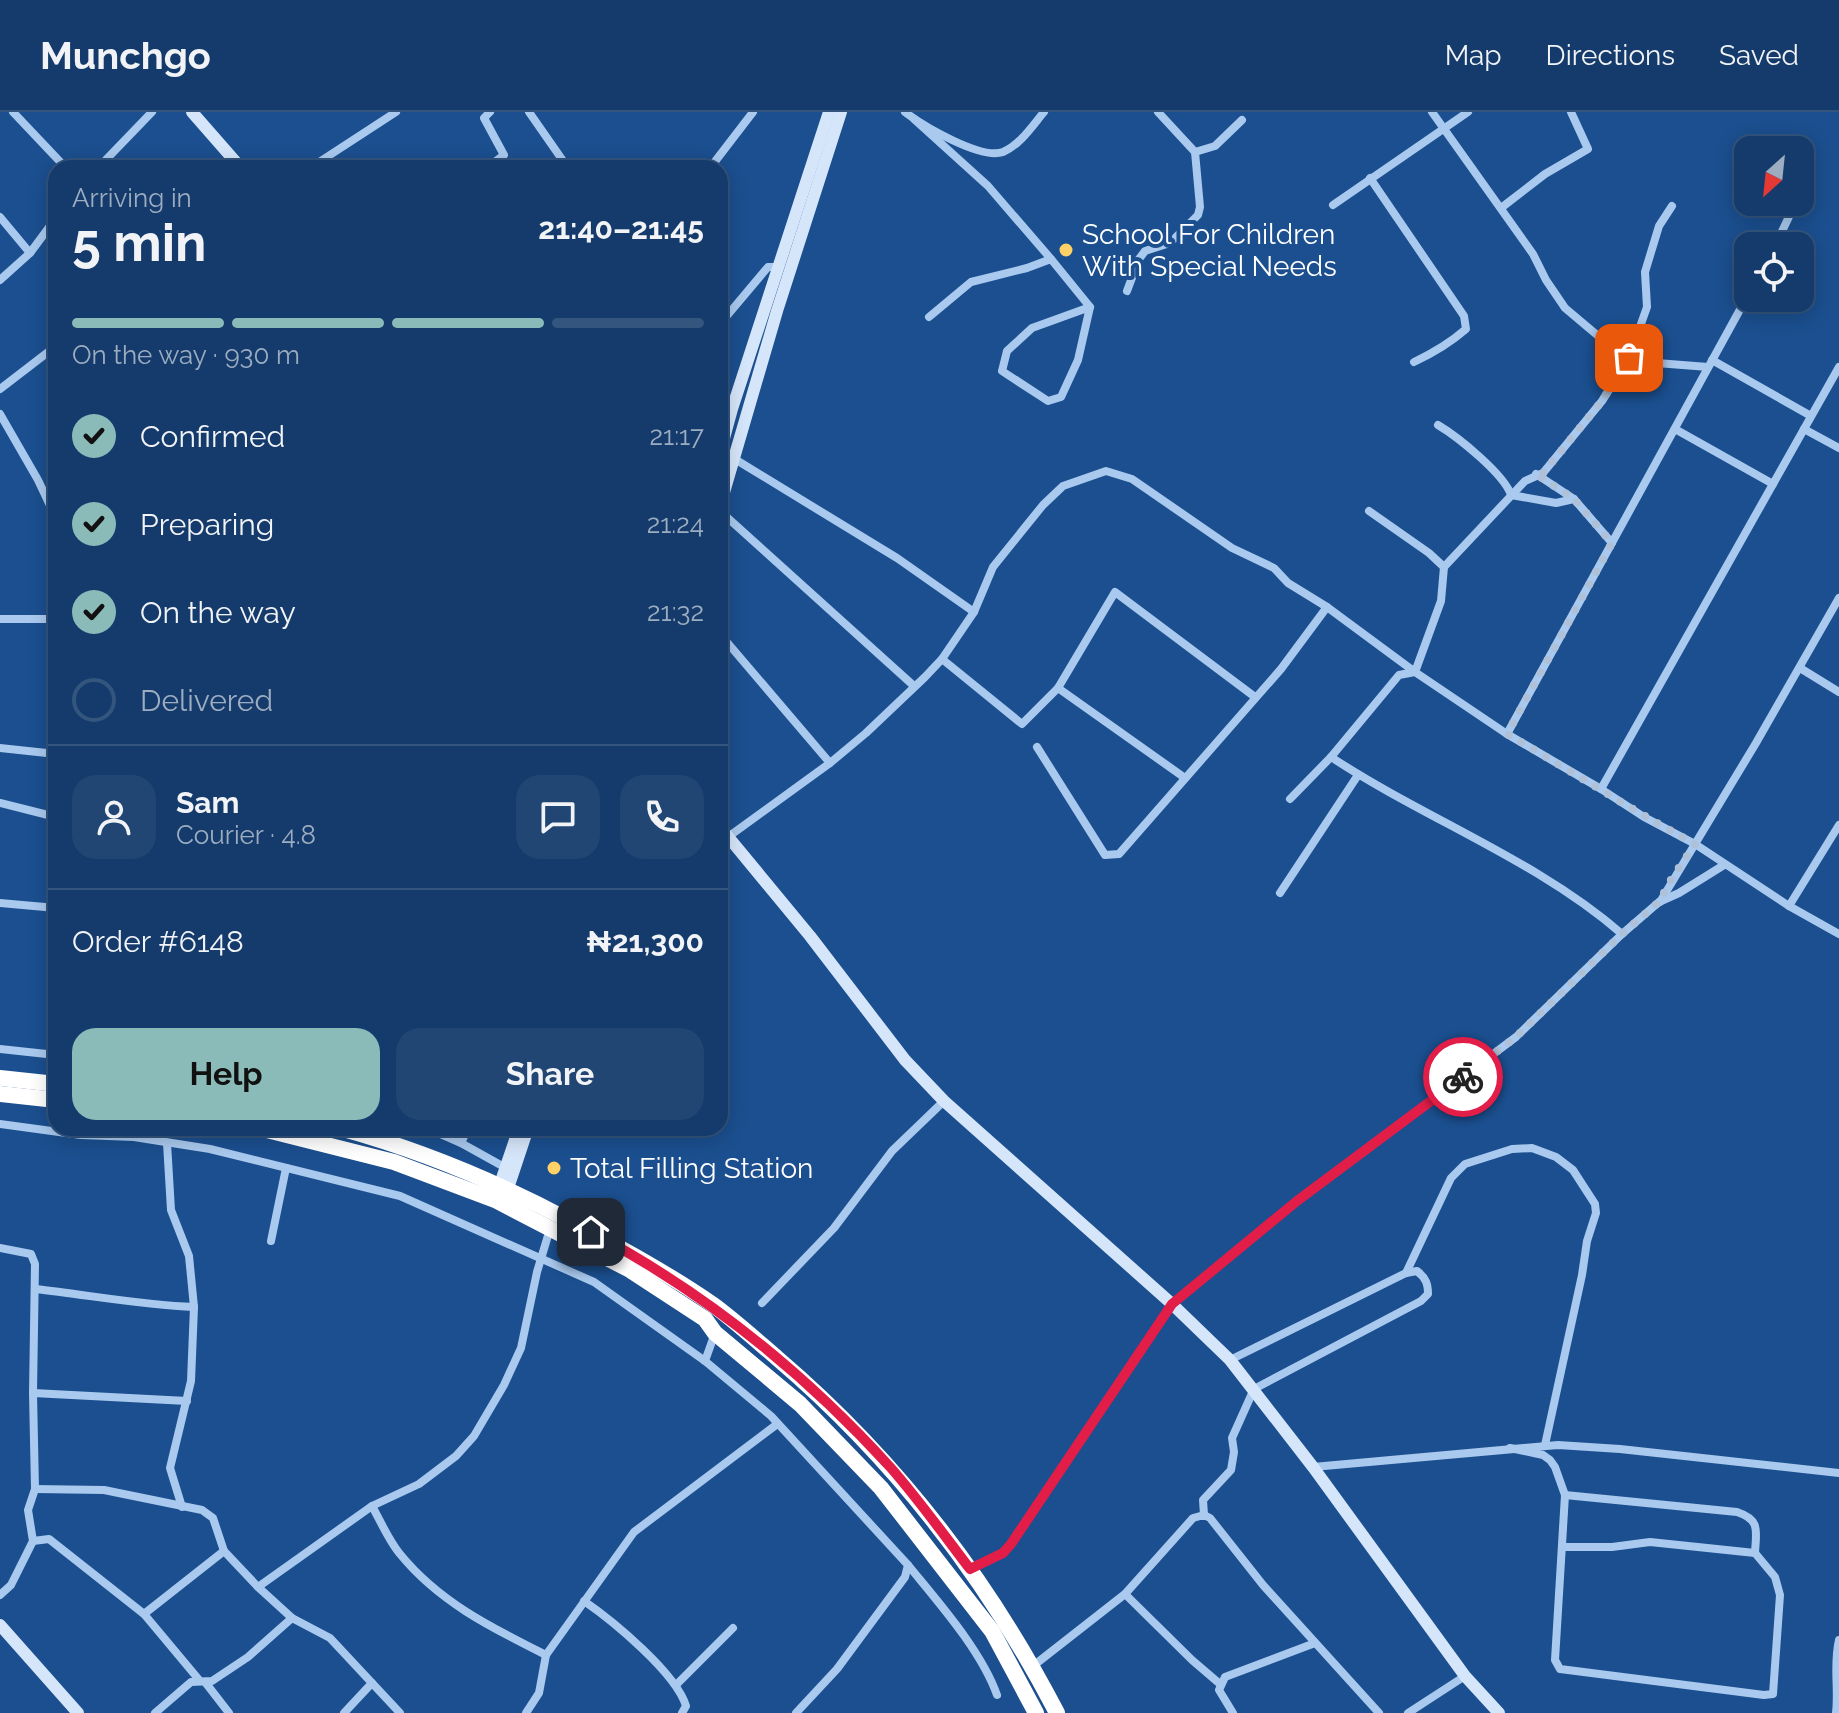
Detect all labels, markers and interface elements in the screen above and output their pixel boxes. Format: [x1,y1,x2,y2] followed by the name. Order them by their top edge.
[40,33,211,78] text: Munchgo
[1445,39,1502,72] text: Map
[1546,39,1675,72] text: Directions
[1719,39,1799,72] text: Saved
[1734,136,1814,216] north arrow
[1734,136,1814,312] map controls
[72,183,192,213] text: Arriving in
[538,211,704,246] text: 21:40–21:45
[72,212,206,273] text: 5 min
[1082,218,1337,283] place label: School For Children With Special Needs
[1734,232,1814,312] button: locate
[1057,241,1075,259] marker: School For Children With Special Needs
[1595,324,1663,392] pin
[1607,336,1651,380] icon: bag
[72,340,300,370] text: On the way · 930 m
[72,414,116,458] icon: check
[140,419,285,454] text: Confirmed
[650,421,704,451] text: 21:17
[72,502,116,546] icon: check
[140,507,274,542] text: Preparing
[647,509,704,539] text: 21:24
[72,590,116,634] icon: check
[140,595,296,630] text: On the way
[647,597,704,627] text: 21:32
[140,683,273,718] text: Delivered
[72,775,156,859] button: person
[516,775,600,859] button: chat
[620,775,704,859] button: phone
[176,785,239,820] text: Sam
[176,820,316,850] text: Courier · 4.8
[72,924,244,959] text: Order #6148
[586,924,704,959] text: ₦21,300
[72,1028,380,1120] button: Help
[396,1028,704,1120] button: Share
[1423,1037,1503,1117] courier
[1441,1055,1485,1099] icon: bike
[570,1152,813,1185] place label: Total Filling Station
[545,1159,563,1177] marker: Total Filling Station
[557,1198,625,1266] pin
[569,1210,613,1254] icon: home

